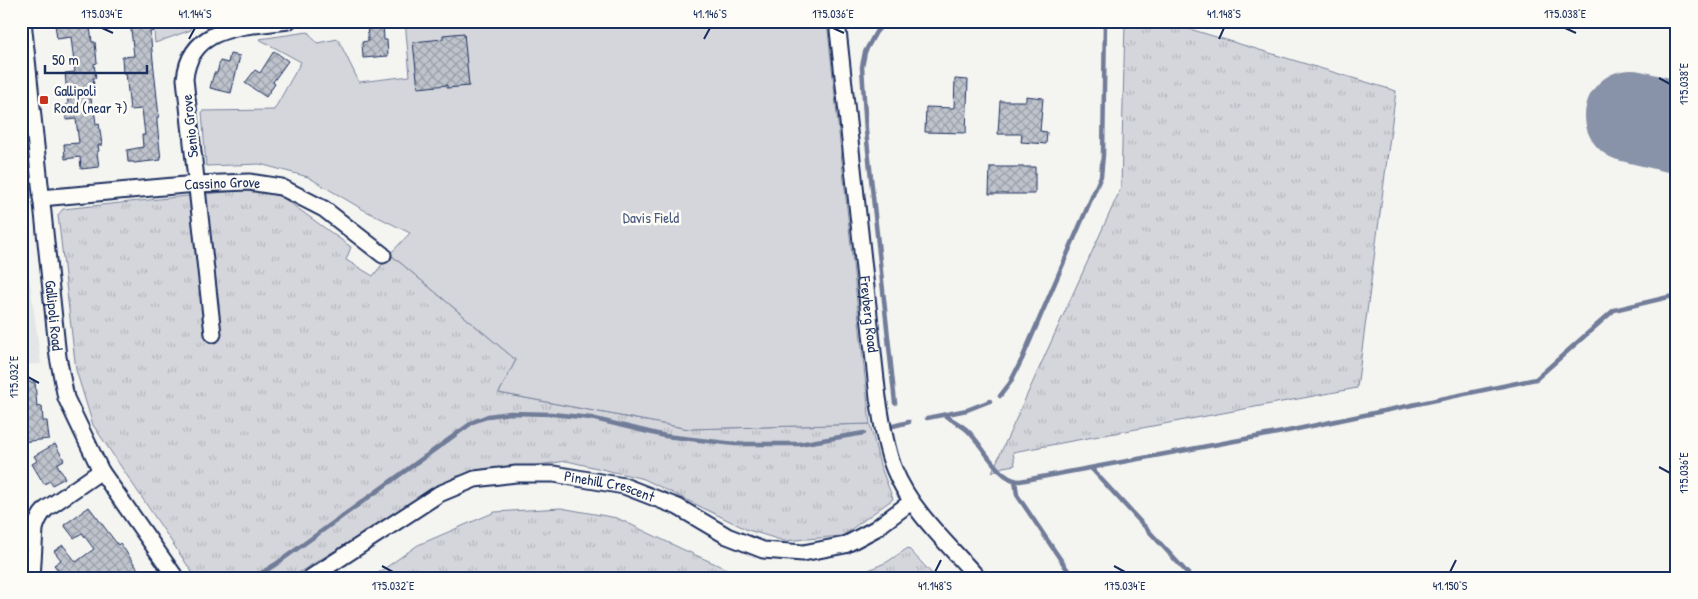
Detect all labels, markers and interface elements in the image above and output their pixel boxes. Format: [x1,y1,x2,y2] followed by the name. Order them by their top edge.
[81,5,123,22] text: 175.034°E
[178,5,212,22] text: 41.144°S
[693,5,727,22] text: 41.146°S
[812,5,854,22] text: 175.036°E
[1207,5,1241,22] text: 41.148°S
[1544,5,1587,22] text: 175.038°E
[45,42,148,74] scale bar
[52,49,79,70] text: 50 m
[1675,62,1692,105] text: 175.038°E
[54,80,128,118] place label: Gallipoli Road (near 7)
[176,93,203,159] street label: Senio Grove
[38,94,50,106] marker: Gallipoli Road (near 7)
[183,171,262,195] street label: Cassino Grove
[623,207,679,228] park label: Davis Field
[855,274,884,354] street label: Freyberg Road
[40,279,68,352] street label: Gallipoli Road
[5,355,22,398] text: 175.032°E
[1675,452,1692,494] text: 175.036°E
[563,465,659,507] street label: Pinehill Crescent
[372,577,415,594] text: 175.032°E
[918,577,952,594] text: 41.148°S
[1104,577,1146,594] text: 175.034°E
[1433,577,1468,594] text: 41.150°S

